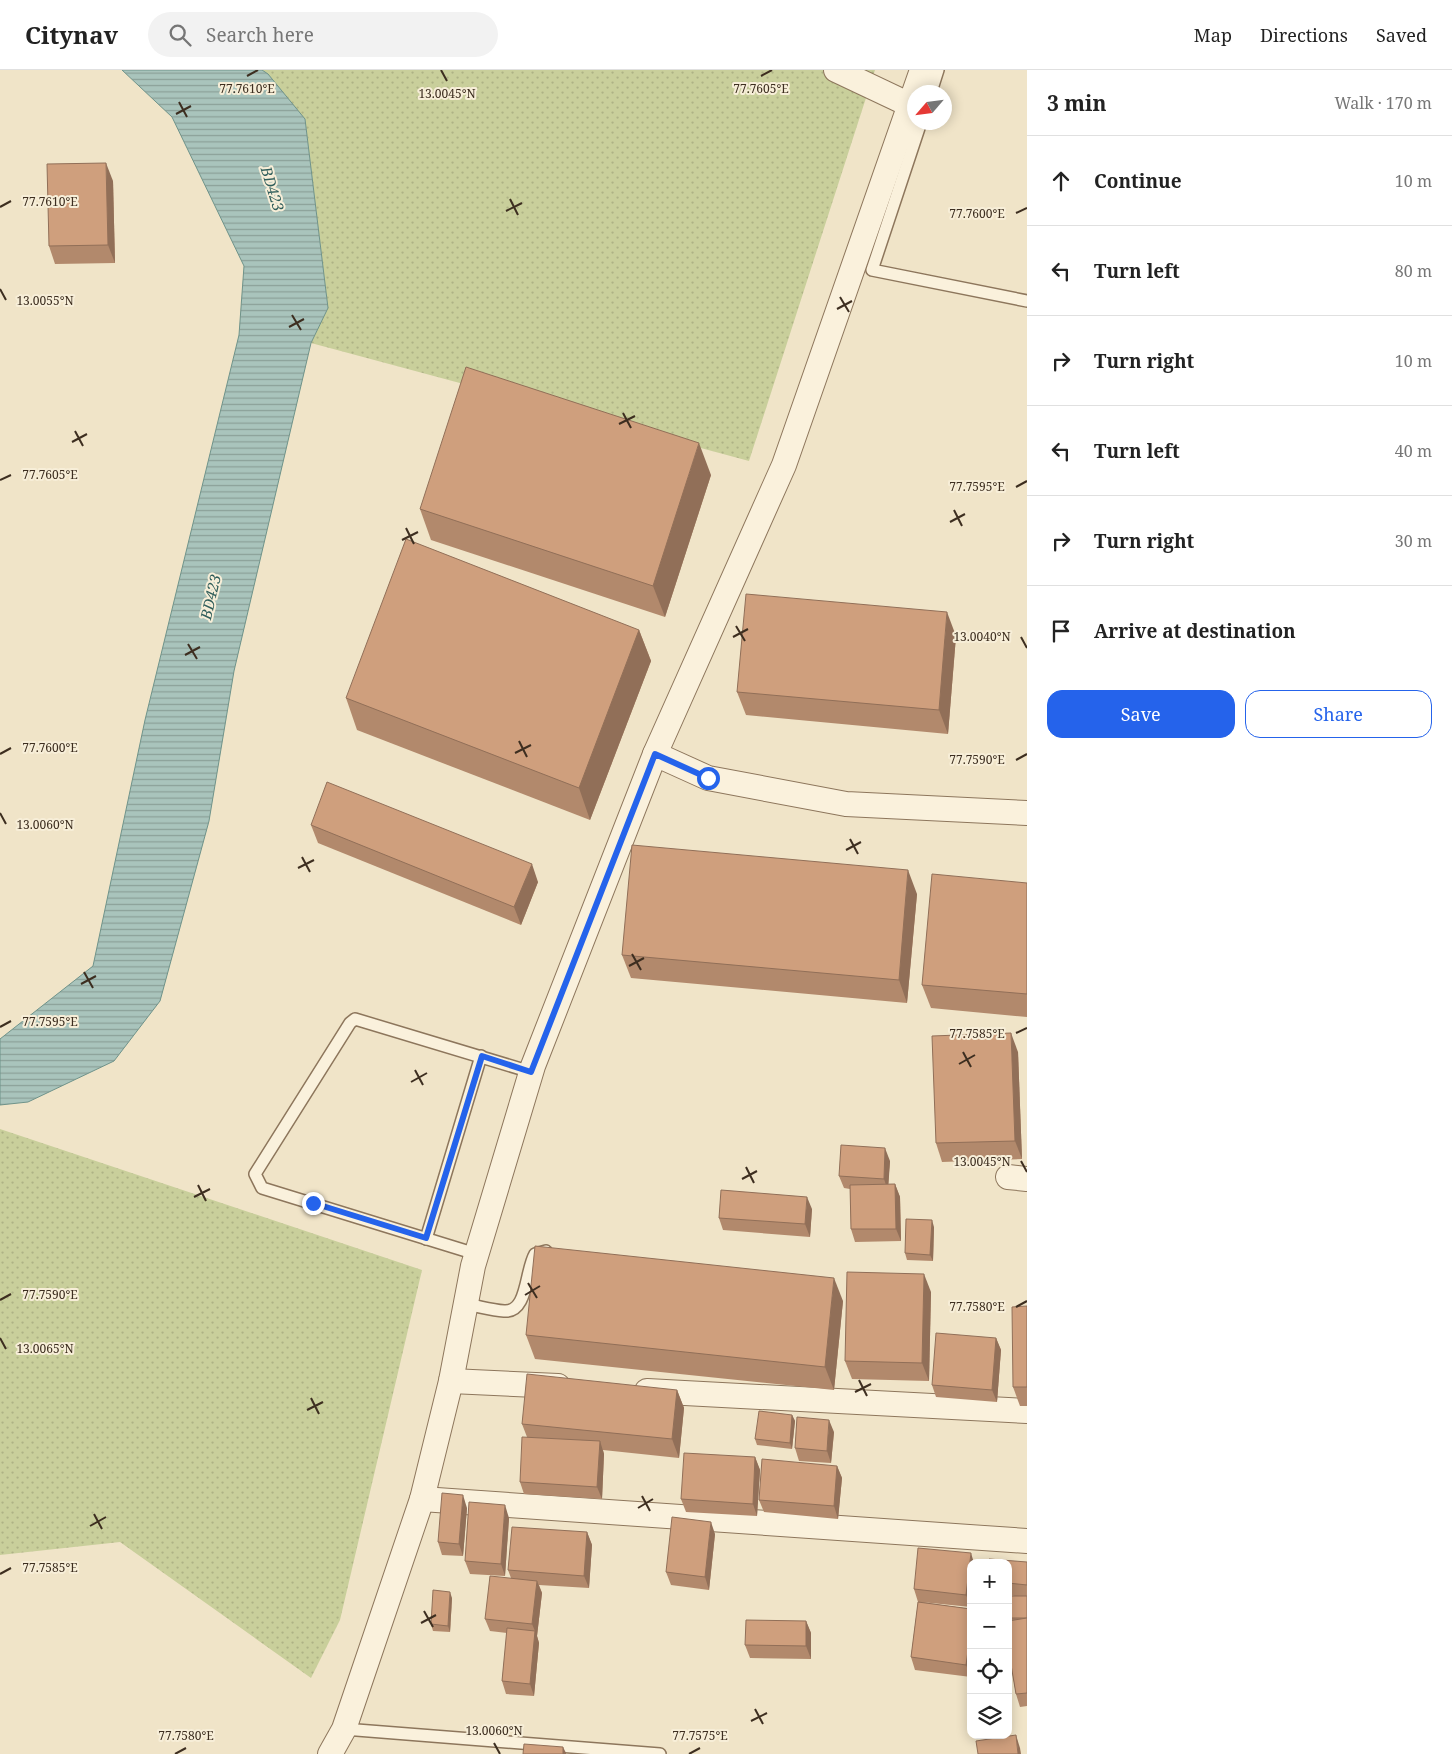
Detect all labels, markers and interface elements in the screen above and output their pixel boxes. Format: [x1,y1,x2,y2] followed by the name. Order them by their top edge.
[148,12,498,57] search box
[25,18,118,51] text: Citynav
[166,21,194,49] icon: search
[206,22,314,48] text: Search here
[1194,23,1232,47] text: Map
[1260,23,1348,47] text: Directions
[1376,23,1427,47] text: Saved
[219,80,275,97] text: 77.7610°E
[733,80,789,97] text: 77.7605°E
[418,85,476,102] text: 13.0045°N
[907,85,952,130] north arrow
[1047,89,1106,117] text: 3 min
[1335,92,1432,114] text: Walk · 170 m
[256,163,289,214] water label: BD423
[1047,167,1075,195] icon: ahead
[1094,168,1182,194] text: Continue
[1395,170,1432,192] text: 10 m
[22,193,78,210] text: 77.7610°E
[949,205,1005,222] text: 77.7600°E
[1047,257,1075,285] icon: left
[1094,258,1180,284] text: Turn left
[1395,260,1432,282] text: 80 m
[16,292,74,309] text: 13.0055°N
[1047,347,1075,375] icon: right
[1094,348,1194,374] text: Turn right
[1395,350,1432,372] text: 10 m
[1047,437,1075,465] icon: left
[1094,438,1180,464] text: Turn left
[1395,440,1432,462] text: 40 m
[22,466,78,483] text: 77.7605°E
[949,478,1005,495] text: 77.7595°E
[1047,527,1075,555] icon: right
[1094,528,1194,554] text: Turn right
[1395,530,1432,552] text: 30 m
[195,572,225,622] water label: BD423
[1047,617,1075,645] icon: arrive
[1094,618,1296,644] text: Arrive at destination
[953,628,1011,645] text: 13.0040°N
[1047,690,1235,738] button: Save
[1245,690,1432,738] button: Share
[22,739,78,756] text: 77.7600°E
[949,751,1005,768] text: 77.7590°E
[697,767,720,790] route start
[16,816,74,833] text: 13.0060°N
[22,1013,78,1030] text: 77.7595°E
[949,1025,1005,1042] text: 77.7585°E
[953,1153,1011,1170] text: 13.0045°N
[302,1192,325,1215] route end
[22,1286,78,1303] text: 77.7590°E
[949,1298,1005,1315] text: 77.7580°E
[16,1340,74,1357] text: 13.0065°N
[22,1559,78,1576] text: 77.7585°E
[967,1559,1012,1739] map controls
[967,1559,1012,1604] button: +
[967,1604,1012,1649] button: −
[967,1649,1012,1694] button: locate
[967,1694,1012,1739] button: layers
[465,1722,523,1739] text: 13.0060°N
[158,1727,214,1744] text: 77.7580°E
[672,1727,728,1744] text: 77.7575°E

